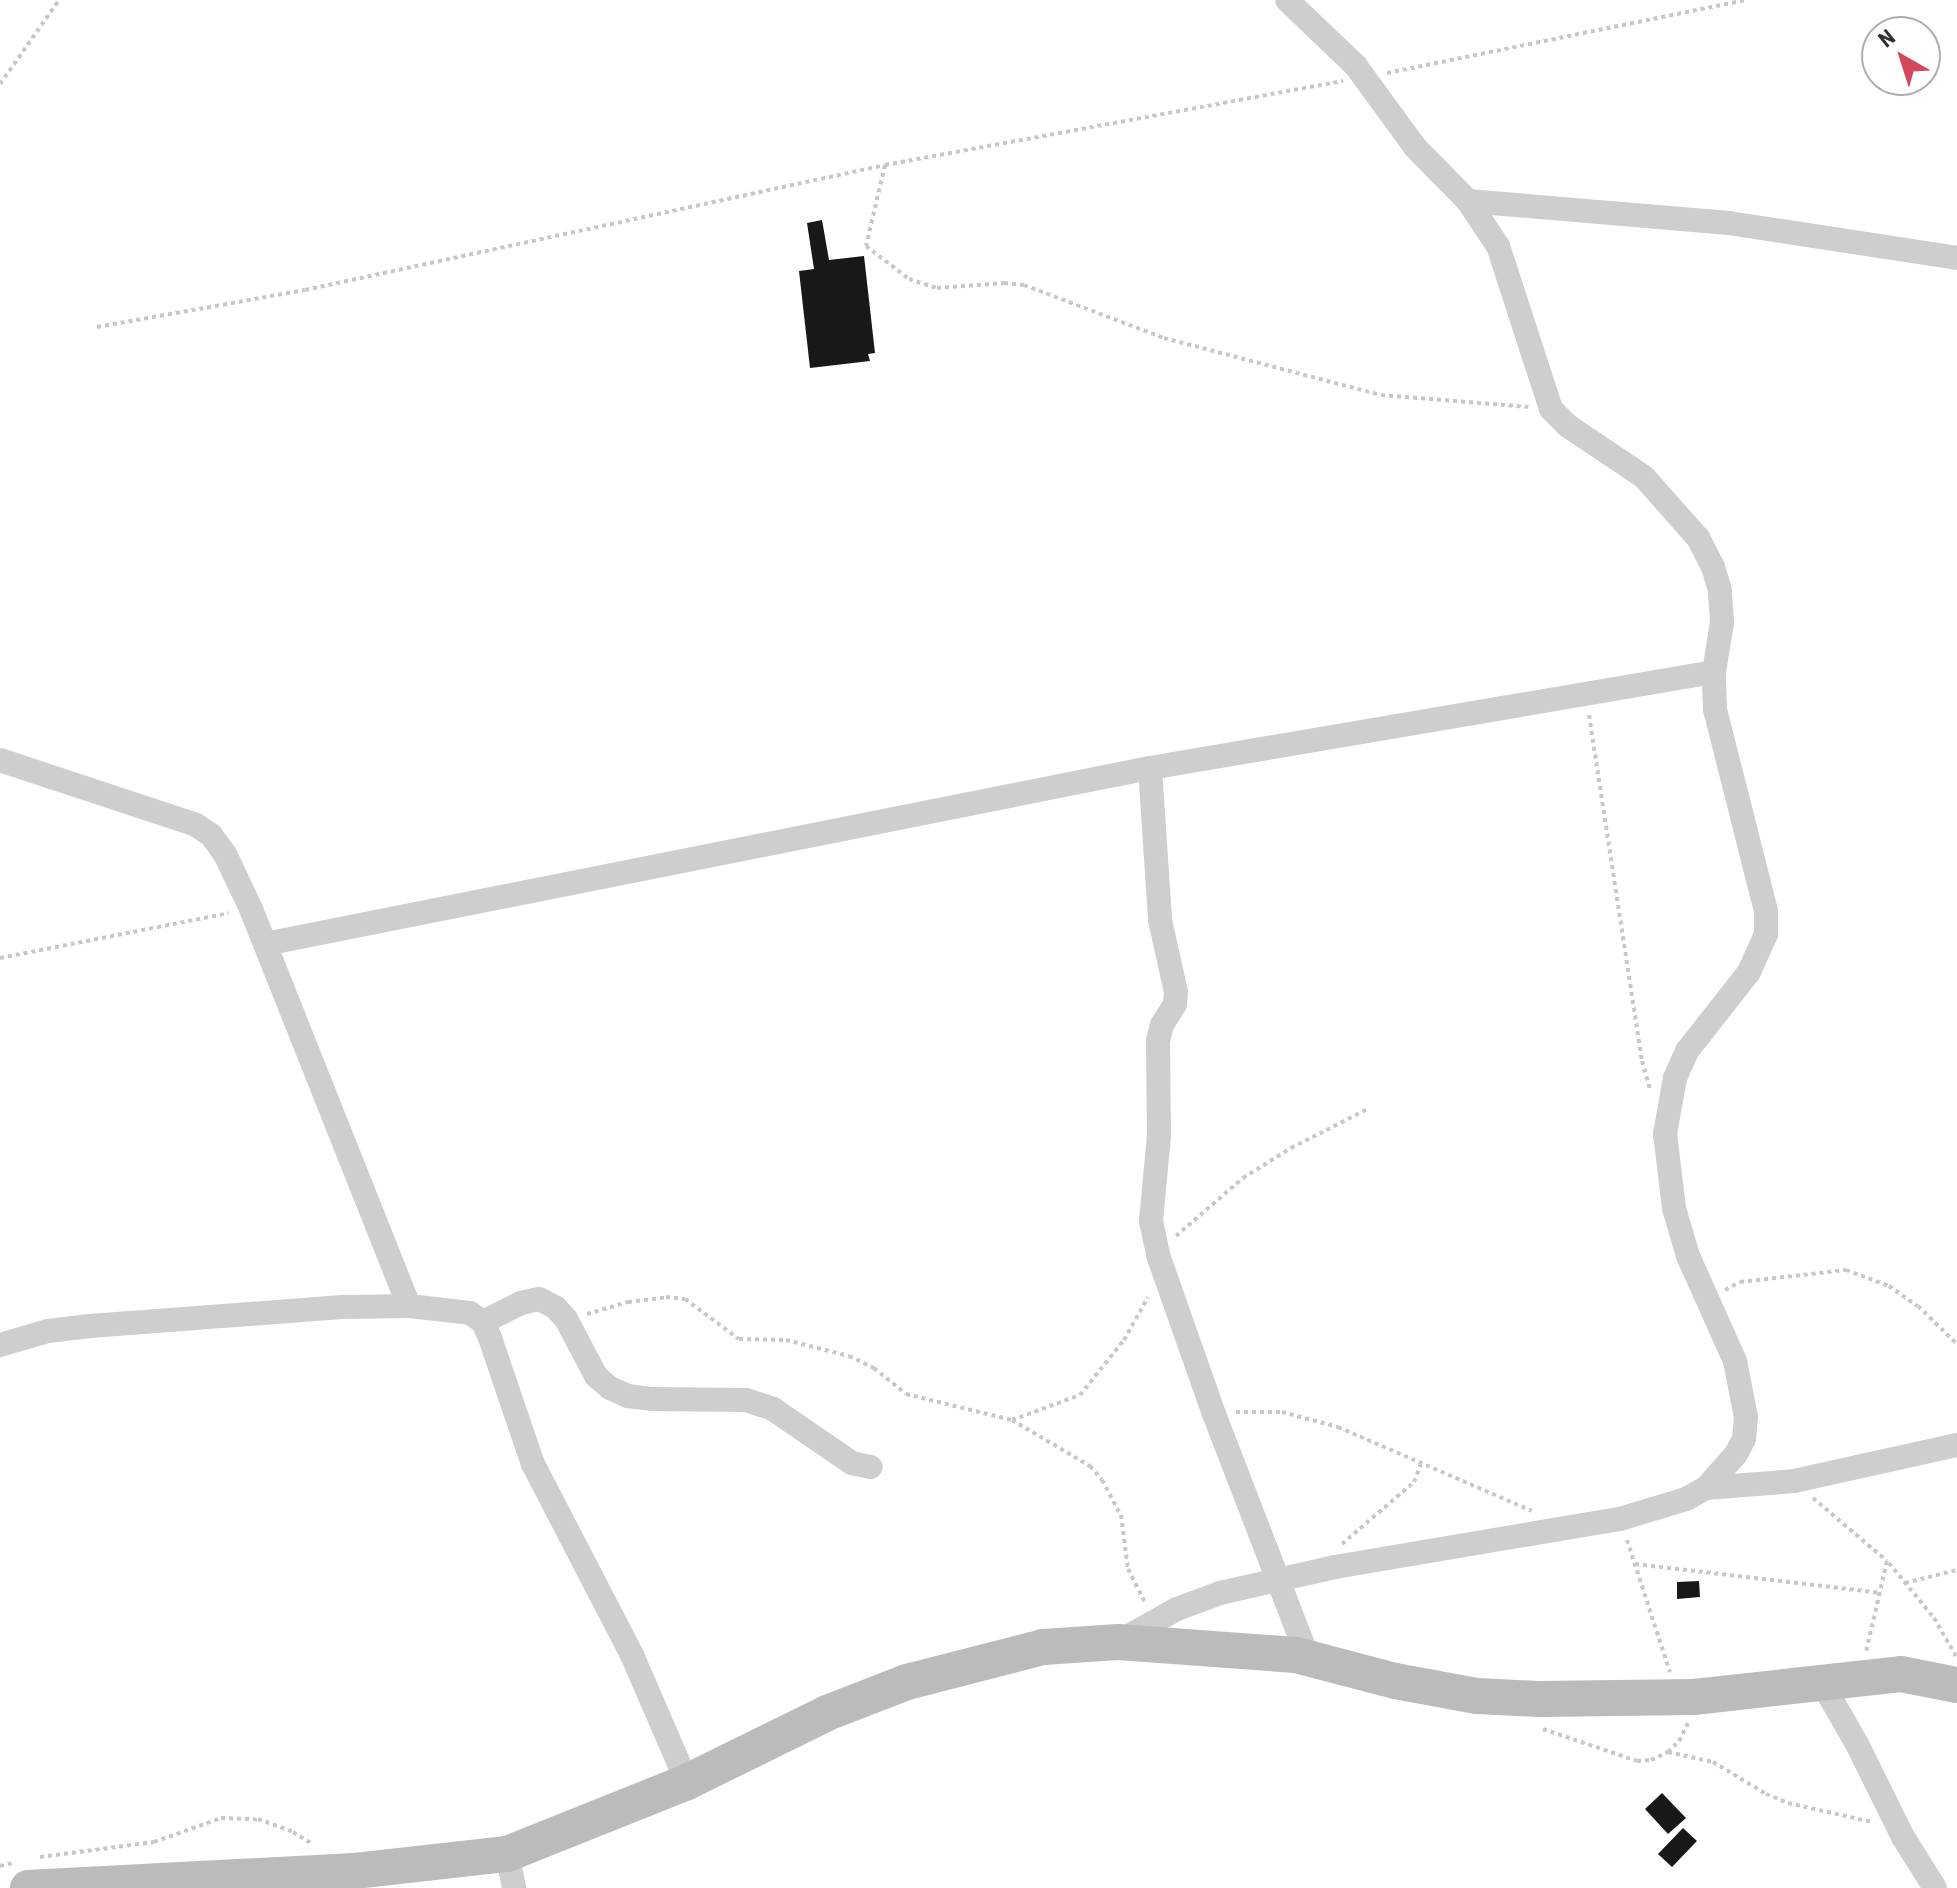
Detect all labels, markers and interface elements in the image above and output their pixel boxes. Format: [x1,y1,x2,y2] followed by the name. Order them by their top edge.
[1861,16,1941,96] north arrow
[1874,25,1900,52] text: N

